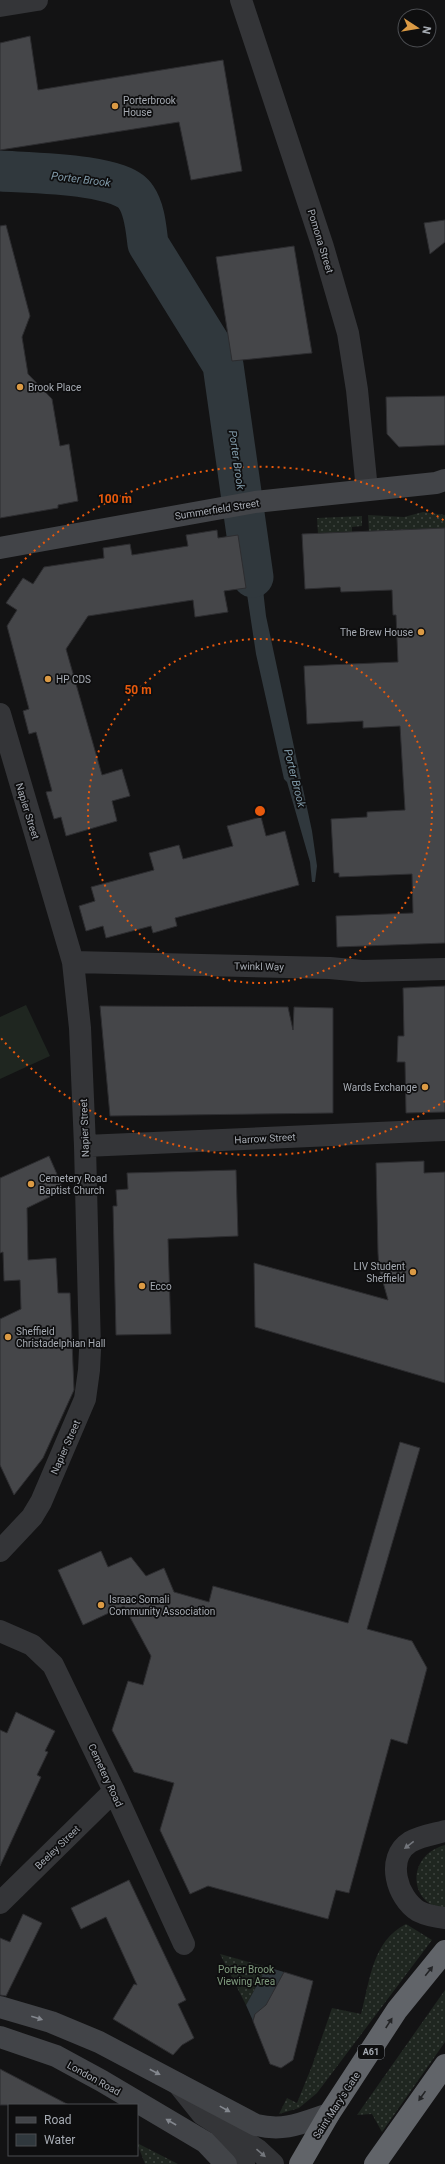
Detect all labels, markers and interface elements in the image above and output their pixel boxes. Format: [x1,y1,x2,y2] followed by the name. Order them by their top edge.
[397,8,437,48] north arrow
[419,25,433,35] text: N
[123,95,177,118] place label: Porterbrook House
[110,101,120,111] marker: Porterbrook House
[50,169,112,190] water label: Porter Brook
[306,208,335,274] street label: Pomona Street
[15,382,25,392] marker: Brook Place
[28,382,81,393] place label: Brook Place
[226,430,247,491] water label: Porter Brook
[98,492,132,506] text: 100 m
[174,497,260,522] street label: Summerfield Street
[340,627,413,638] place label: The Brew House
[416,627,426,637] marker: The Brew House
[43,674,53,684] marker: HP CDS
[56,674,91,685] place label: HP CDS
[124,683,152,697] text: 50 m
[281,748,308,809] water label: Porter Brook
[14,782,41,841] street label: Napier Street
[253,804,267,818] centre of rings
[234,961,284,972] street label: Twinkl Way
[343,1082,417,1093] place label: Wards Exchange
[420,1082,430,1092] marker: Wards Exchange
[78,1099,91,1157] street label: Napier Street
[234,1131,296,1146] street label: Harrow Street
[39,1173,107,1196] place label: Cemetery Road Baptist Church
[26,1179,36,1189] marker: Cemetery Road Baptist Church
[354,1261,405,1284] place label: LIV Student Sheffield
[408,1267,418,1277] marker: LIV Student Sheffield
[137,1281,147,1291] marker: Ecco
[150,1281,172,1292] place label: Ecco
[16,1326,106,1349] place label: Sheffield Christadelphian Hall
[3,1332,13,1342] marker: Sheffield Christadelphian Hall
[49,1418,82,1476] street label: Napier Street
[109,1594,215,1617] place label: Israac Somali Community Association
[96,1600,106,1610] marker: Israac Somali Community Association
[86,1742,125,1808] street label: Cemetery Road
[33,1823,82,1871] street label: Beeley Street
[404,1840,414,1849] one-way arrow
[217,1964,275,1987] park label: Porter Brook Viewing Area
[425,1965,434,1976] one-way arrow
[32,2015,44,2021] one-way arrow
[385,2018,393,2028] one-way arrow
[358,2045,384,2059] road number: A61
[65,2059,122,2098] street label: London Road
[149,2069,161,2075] one-way arrow
[311,2070,362,2141] street label: Saint Mary's Gate
[418,2091,426,2101] one-way arrow
[8,2104,138,2156] legend
[219,2106,231,2113] one-way arrow
[44,2113,72,2127] text: Road
[165,2118,177,2125] one-way arrow
[44,2133,75,2147] text: Water
[256,2149,266,2158] one-way arrow

